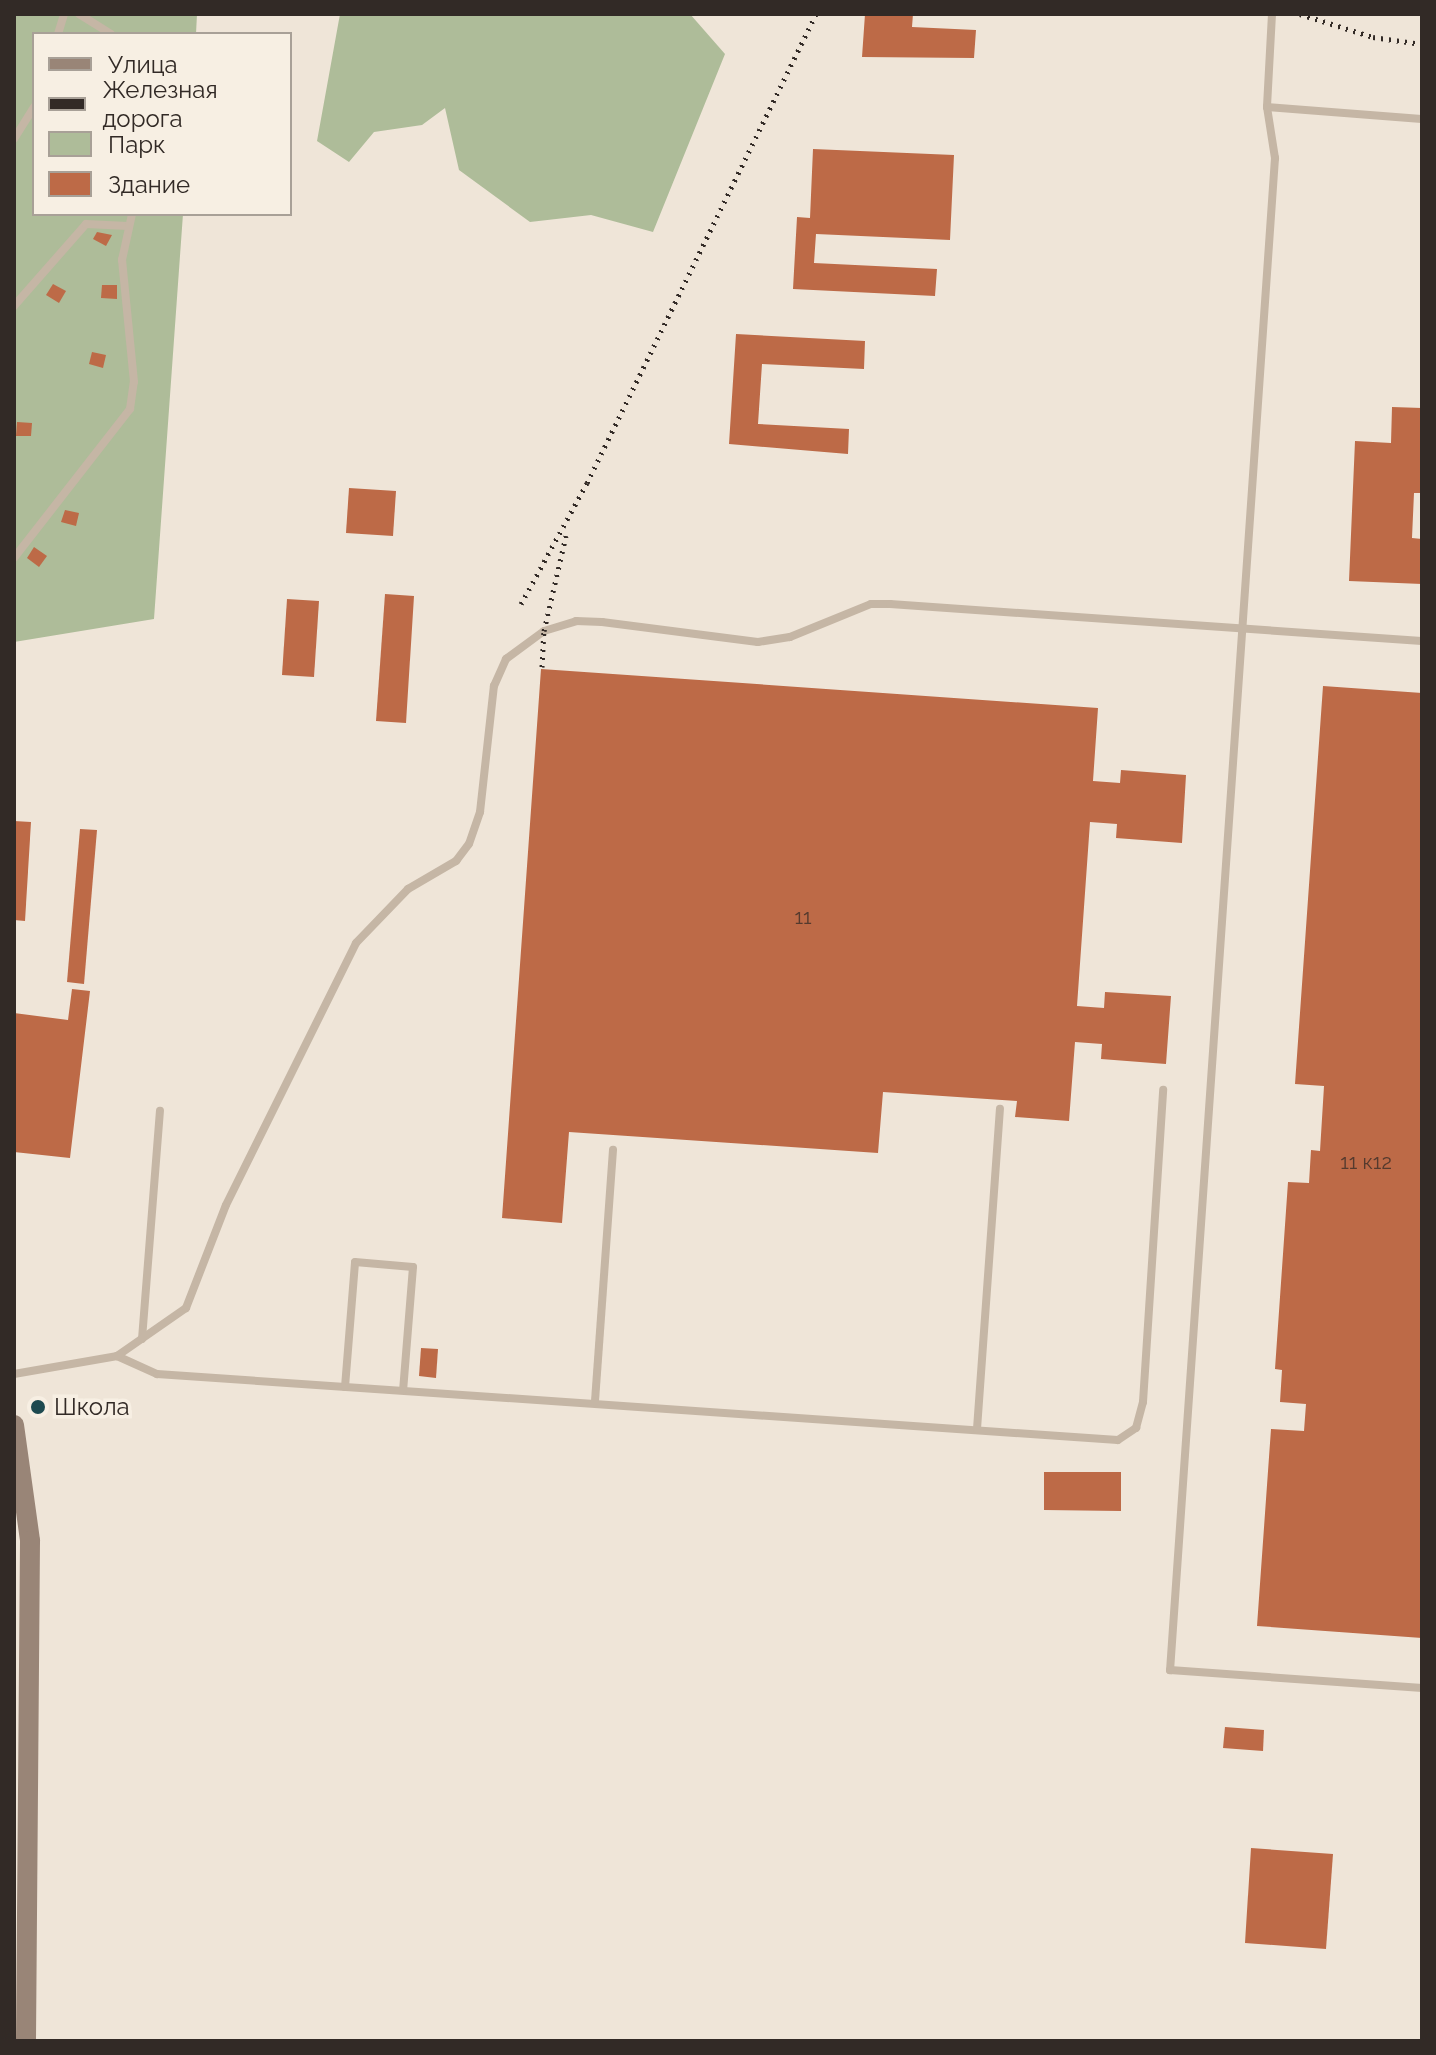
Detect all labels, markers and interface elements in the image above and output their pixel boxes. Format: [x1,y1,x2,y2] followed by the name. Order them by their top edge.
[32,32,292,216] legend
[108,50,178,79] text: Улица
[102,75,218,133] text: Железная дорога
[108,130,166,159] text: Парк
[108,170,190,199] text: Здание
[794,905,812,929] house number: 11
[1340,1150,1392,1174] house number: 11 к12
[54,1393,130,1421] place label: Школа
[29,1398,47,1416] marker: Школа

